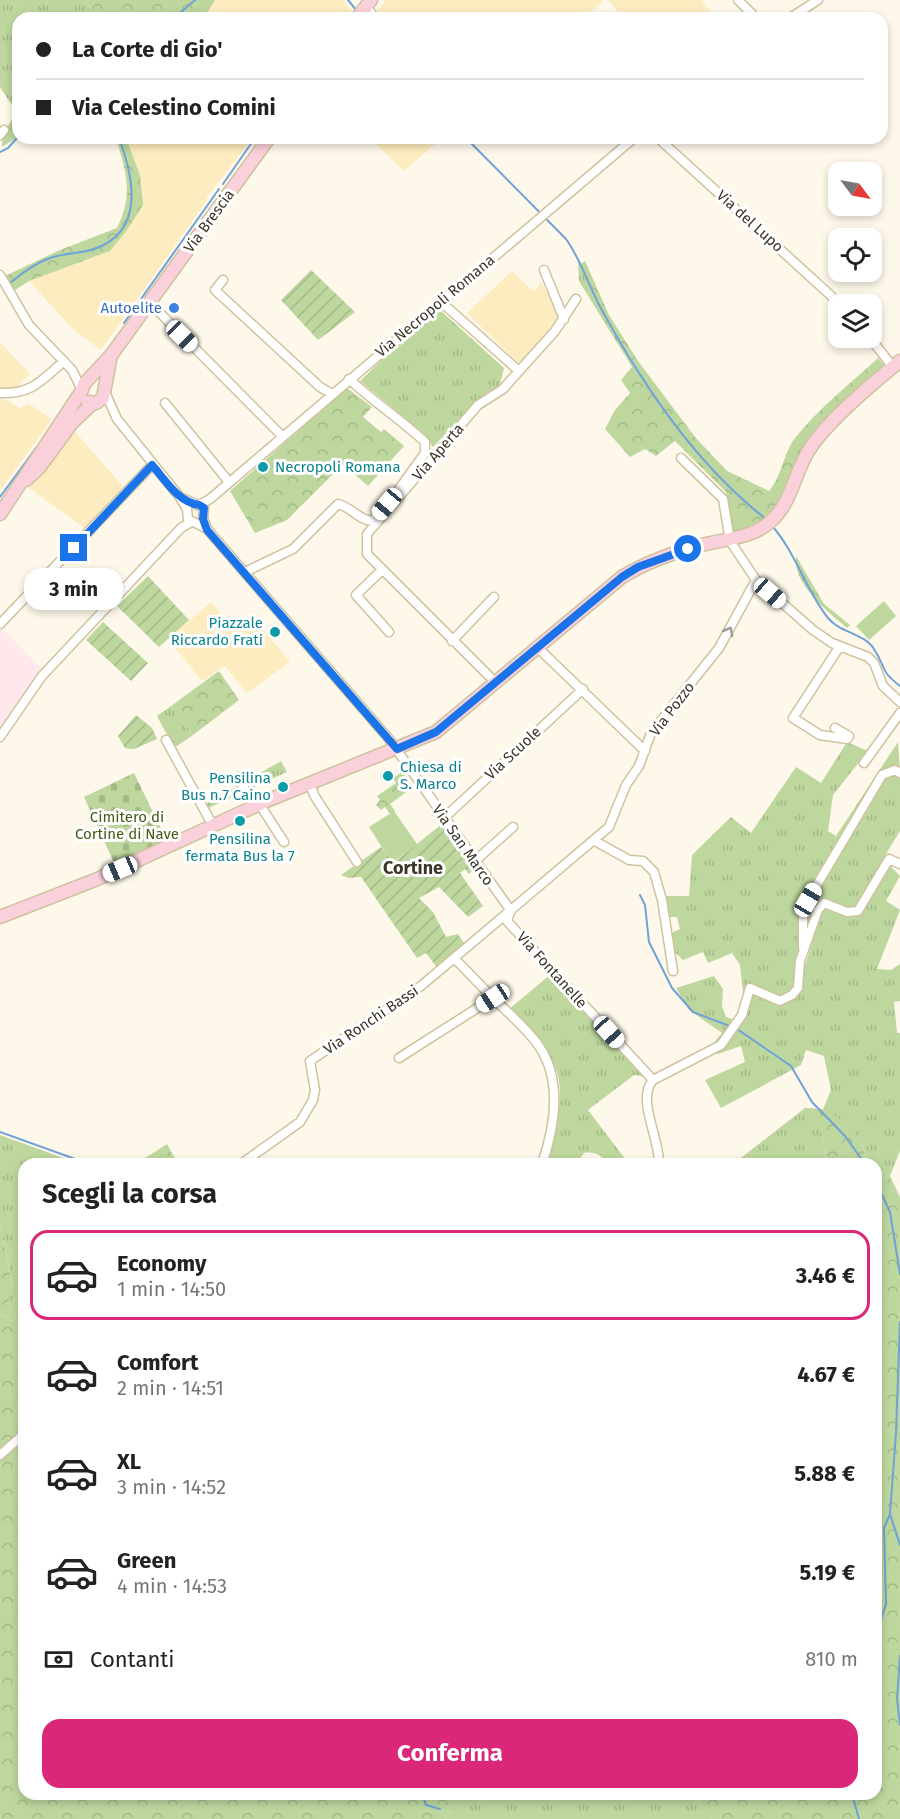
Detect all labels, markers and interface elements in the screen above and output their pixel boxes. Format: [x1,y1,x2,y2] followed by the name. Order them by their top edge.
[72,36,223,63] text: La Corte di Gio'
[72,94,276,121] text: Via Celestino Comini
[828,162,882,216] north arrow
[828,162,882,348] map controls
[180,186,238,256] street label: Via Brescia
[713,186,787,256] street label: Via del Lupo
[828,228,882,282] button: locate
[372,251,498,361] street label: Via Necropoli Romana
[828,294,882,348] button: layers
[101,299,162,317] place label: Autoelite
[167,301,181,315] marker: Autoelite
[163,317,201,355] car
[408,420,468,484] street label: Via Aperta
[275,458,401,476] place label: Necropoli Romana
[256,460,270,474] marker: Necropoli Romana
[369,484,405,524] car
[60,534,87,561] route end
[674,535,701,562] route start
[25,569,124,611] callout: 3 min
[751,574,789,612] car
[49,577,98,601] text: 3 min
[171,614,263,649] place label: Piazzale Riccardo Frati
[268,625,282,639] marker: Piazzale Riccardo Frati
[722,627,733,637] one-way arrow
[646,678,698,740] street label: Via Pozzo
[481,723,545,783] street label: Via Scuole
[400,758,462,793] place label: Chiesa di S. Marco
[181,769,271,804] place label: Pensilina Bus n.7 Caino
[381,769,395,783] marker: Chiesa di S. Marco
[276,780,290,794] marker: Pensilina Bus n.7 Caino
[428,801,498,889] street label: Via San Marco
[75,808,179,843] park label: Cimitero di Cortine di Nave
[233,814,247,828] marker: Pensilina fermata Bus la 7
[185,830,295,865] place label: Pensilina fermata Bus la 7
[100,854,140,884] car
[383,857,443,879] district label: Cortine
[791,880,825,920] car
[513,928,591,1012] street label: Via Fontanelle
[473,981,513,1015] car
[320,982,422,1058] street label: Via Ronchi Bassi
[590,1013,628,1051] car
[42,1178,217,1210] text: Scegli la corsa
[45,1248,99,1302] icon: car
[117,1250,206,1277] text: Economy
[796,1262,855,1289] text: 3.46 €
[117,1277,226,1301] text: 1 min · 14:50
[45,1347,99,1401] icon: car
[117,1349,198,1376] text: Comfort
[797,1361,855,1388] text: 4.67 €
[117,1376,224,1400] text: 2 min · 14:51
[45,1446,99,1500] icon: car
[117,1448,141,1475] text: XL
[794,1460,855,1487] text: 5.88 €
[117,1475,226,1499] text: 3 min · 14:52
[45,1545,99,1599] icon: car
[117,1547,176,1574] text: Green
[799,1559,855,1586] text: 5.19 €
[117,1574,227,1598] text: 4 min · 14:53
[42,1643,75,1676] icon: cash
[90,1646,174,1673] text: Contanti
[805,1647,858,1671] text: 810 m
[42,1719,858,1788] button: Conferma

